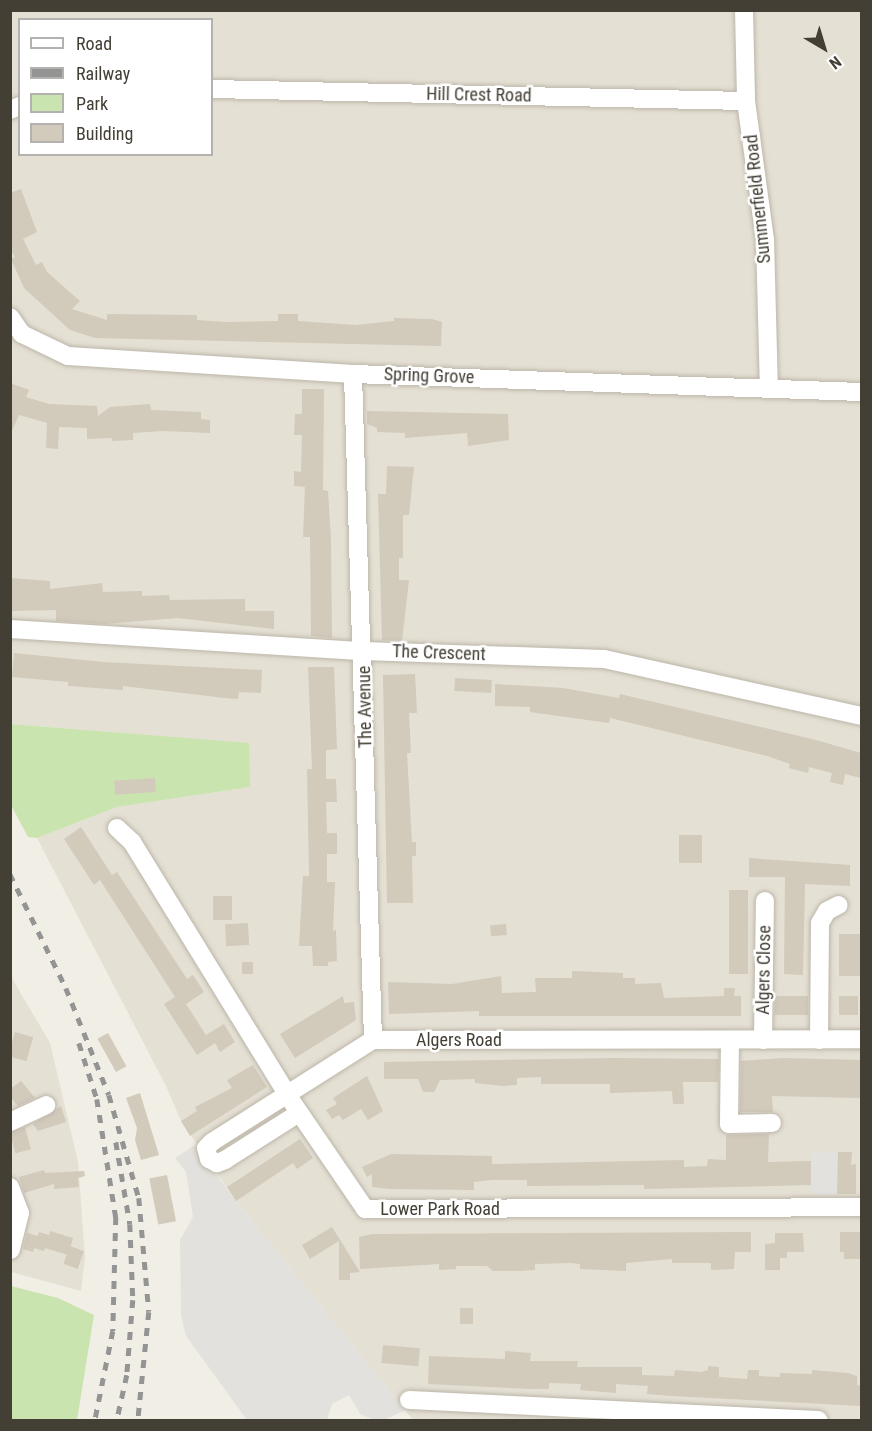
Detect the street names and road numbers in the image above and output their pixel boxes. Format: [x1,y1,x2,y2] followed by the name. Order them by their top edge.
[426,83,532,107] street label: Hill Crest Road
[740,133,776,265] street label: Summerfield Road
[383,364,475,388] street label: Spring Grove
[392,641,486,665] street label: The Crescent
[353,666,377,748] street label: The Avenue
[752,925,776,1015] street label: Algers Close
[416,1029,502,1051] street label: Algers Road
[380,1198,500,1220] street label: Lower Park Road

